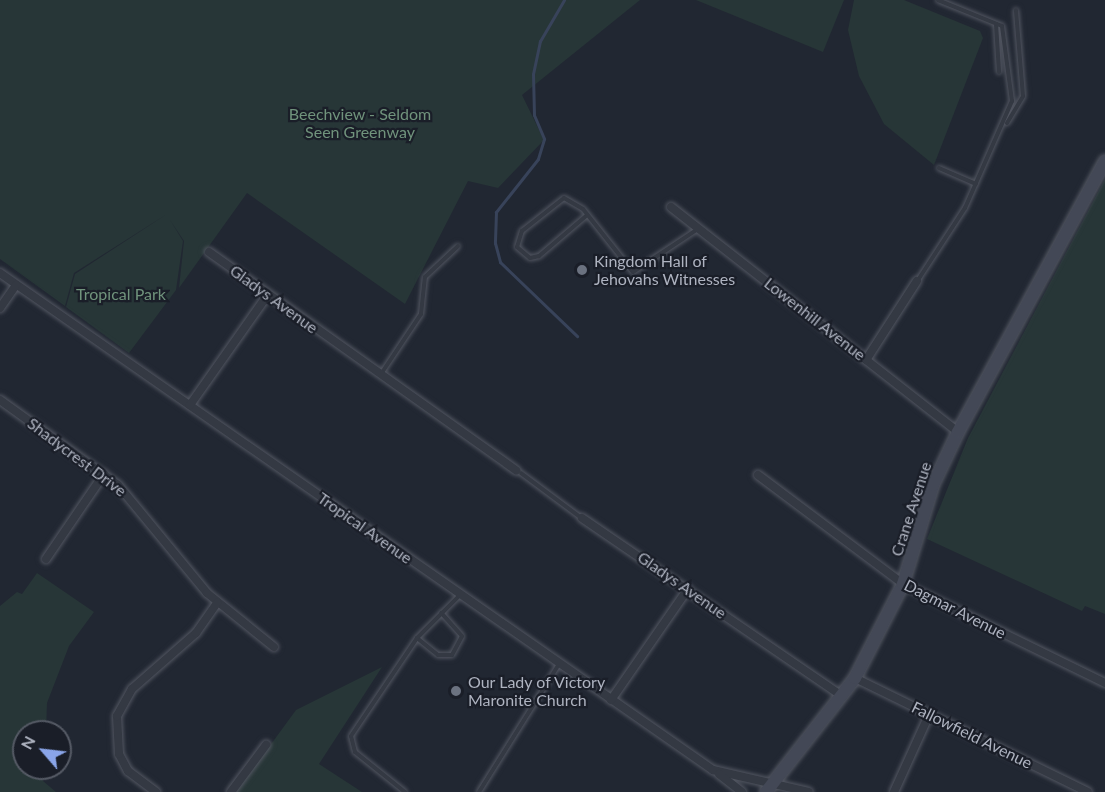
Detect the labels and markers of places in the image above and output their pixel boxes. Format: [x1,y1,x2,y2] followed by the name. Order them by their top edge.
[594,251,735,289] place label: Kingdom Hall of Jehovahs Witnesses
[575,263,589,277] marker: Kingdom Hall of Jehovahs Witnesses
[468,672,607,710] place label: Our Lady of Victory Maronite Church
[449,684,463,698] marker: Our Lady of Victory Maronite Church

